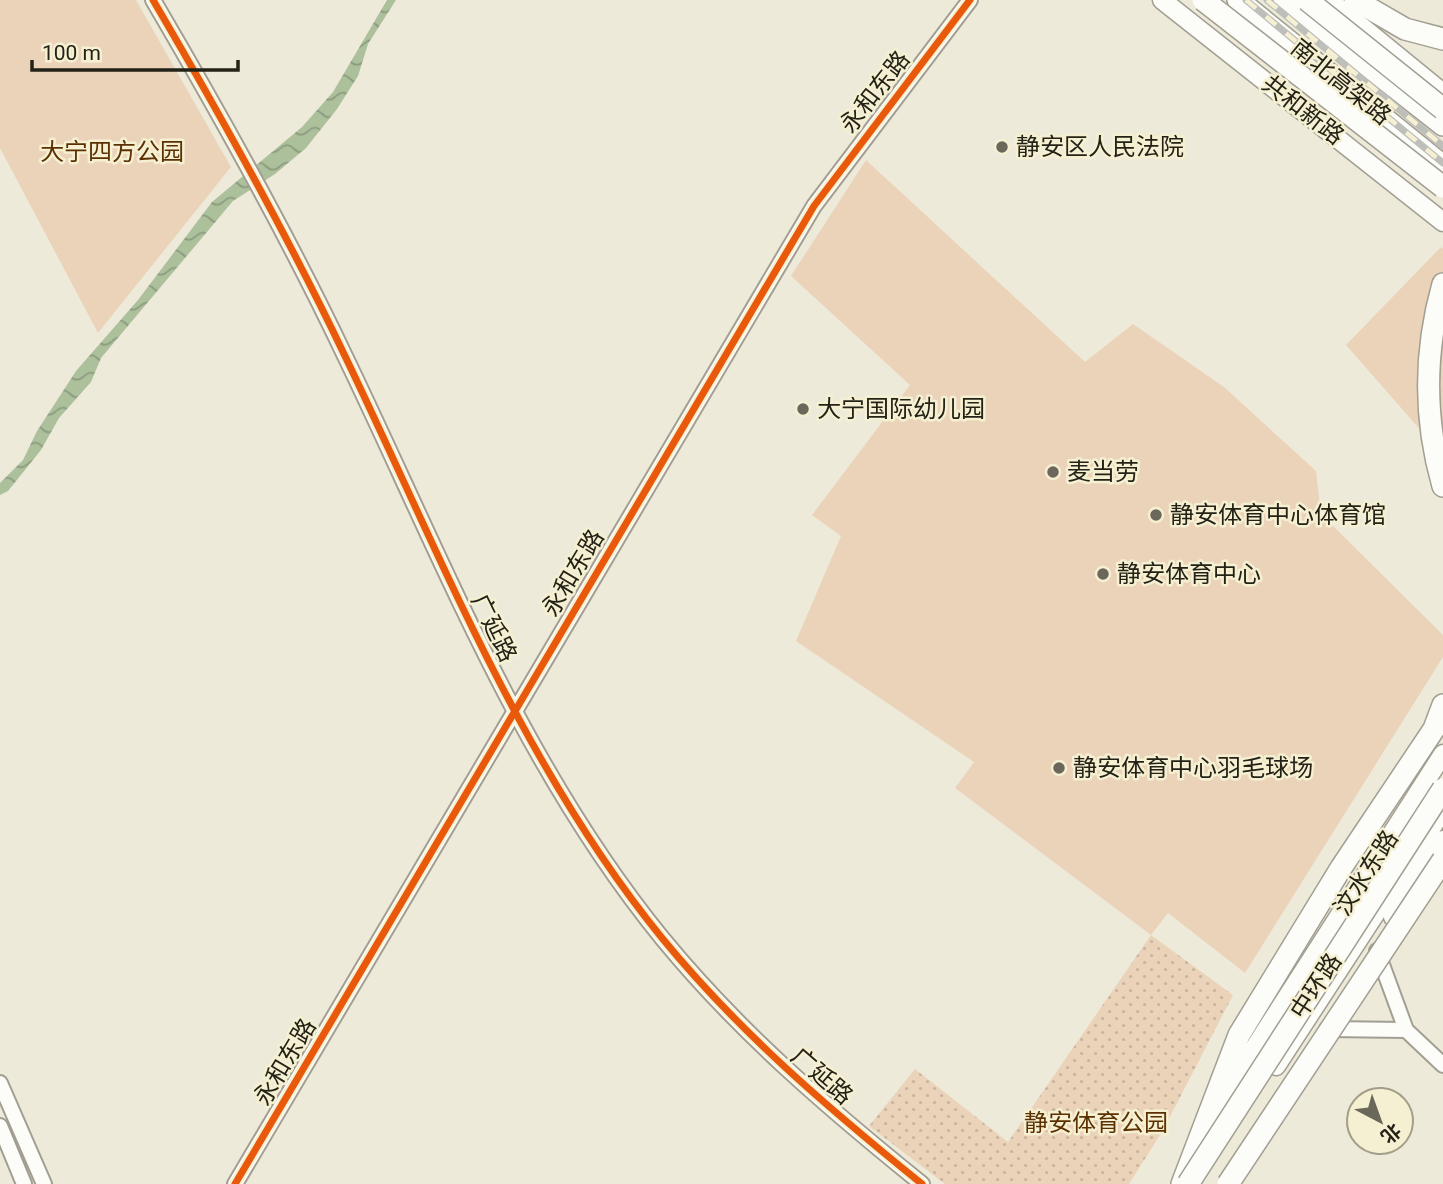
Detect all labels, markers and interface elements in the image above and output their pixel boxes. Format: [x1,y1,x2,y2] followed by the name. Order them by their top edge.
[32,28,238,72] scale bar
[1286,33,1396,131] street label: 南北高架路
[42,41,101,65] text: 100 m
[834,46,916,138] street label: 永和东路
[1257,69,1349,151] street label: 共和新路
[1016,133,1184,161] place label: 静安区人民法院
[40,138,184,166] park label: 大宁四方公园
[994,139,1010,155] marker: 静安区人民法院
[817,395,985,423] place label: 大宁国际幼儿园
[795,401,811,417] marker: 大宁国际幼儿园
[1067,458,1139,486] place label: 麦当劳
[1045,464,1061,480] marker: 麦当劳
[1170,501,1386,529] place label: 静安体育中心体育馆
[1148,507,1164,523] marker: 静安体育中心体育馆
[536,525,610,621] street label: 永和东路
[1117,560,1261,588] place label: 静安体育中心
[1095,566,1111,582] marker: 静安体育中心
[466,590,522,666] street label: 广延路
[1073,754,1313,782] place label: 静安体育中心羽毛球场
[1051,760,1067,776] marker: 静安体育中心羽毛球场
[1328,825,1404,921] street label: 汶水东路
[1285,948,1347,1024] street label: 中环路
[248,1014,322,1110] street label: 永和东路
[786,1042,858,1110] street label: 广延路
[1345,1086,1415,1156] north arrow
[1024,1109,1168,1137] park label: 静安体育公园
[1376,1119,1406,1148] text: 北

